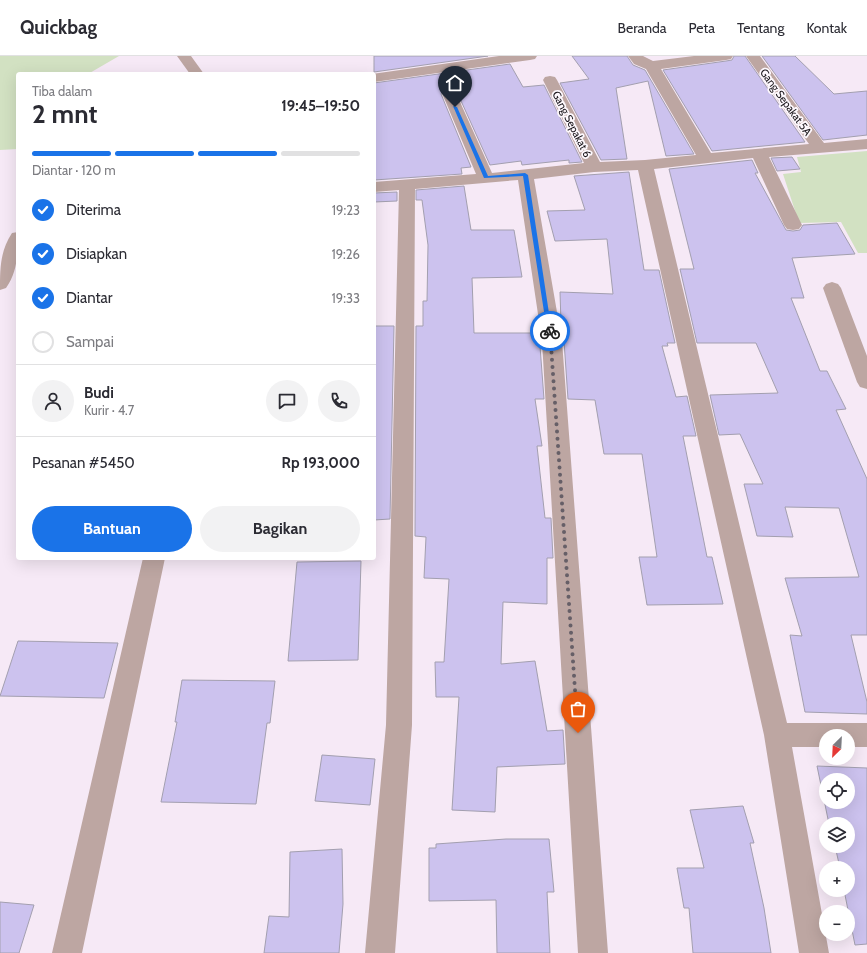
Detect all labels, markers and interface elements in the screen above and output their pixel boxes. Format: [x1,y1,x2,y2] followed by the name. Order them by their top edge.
[20,16,97,39] text: Quickbag
[618,19,667,37] text: Beranda
[689,19,715,37] text: Peta
[737,19,784,37] text: Tentang
[806,19,847,37] text: Kontak
[438,66,472,107] pin
[757,66,815,138] street label: Gang Sepakat 5A
[444,72,466,94] icon: home
[32,83,92,99] text: Tiba dalam
[549,88,595,160] street label: Gang Sepakat 6
[281,97,360,115] text: 19:45–19:50
[32,98,97,130] text: 2 mnt
[32,162,116,178] text: Diantar · 120 m
[32,199,54,221] icon: check
[66,201,121,219] text: Diterima
[332,202,360,218] text: 19:23
[32,243,54,265] icon: check
[66,245,127,263] text: Disiapkan
[331,246,360,262] text: 19:26
[32,287,54,309] icon: check
[66,289,112,307] text: Diantar
[332,290,360,306] text: 19:33
[530,311,570,351] courier
[539,320,561,342] icon: bike
[66,333,114,351] text: Sampai
[32,380,74,422] button: person
[266,380,308,422] button: chat
[318,380,360,422] button: phone
[84,384,114,402] text: Budi
[84,402,134,418] text: Kurir · 4.7
[32,454,135,472] text: Pesanan #5450
[282,454,360,472] text: Rp 193,000
[32,506,192,552] button: Bantuan
[200,506,360,552] button: Bagikan
[561,692,595,733] pin
[567,698,589,720] icon: bag
[819,729,855,765] north arrow
[819,729,855,941] map controls
[819,773,855,809] button: locate
[819,817,855,853] button: layers
[819,861,855,897] button: +
[819,905,855,941] button: −

